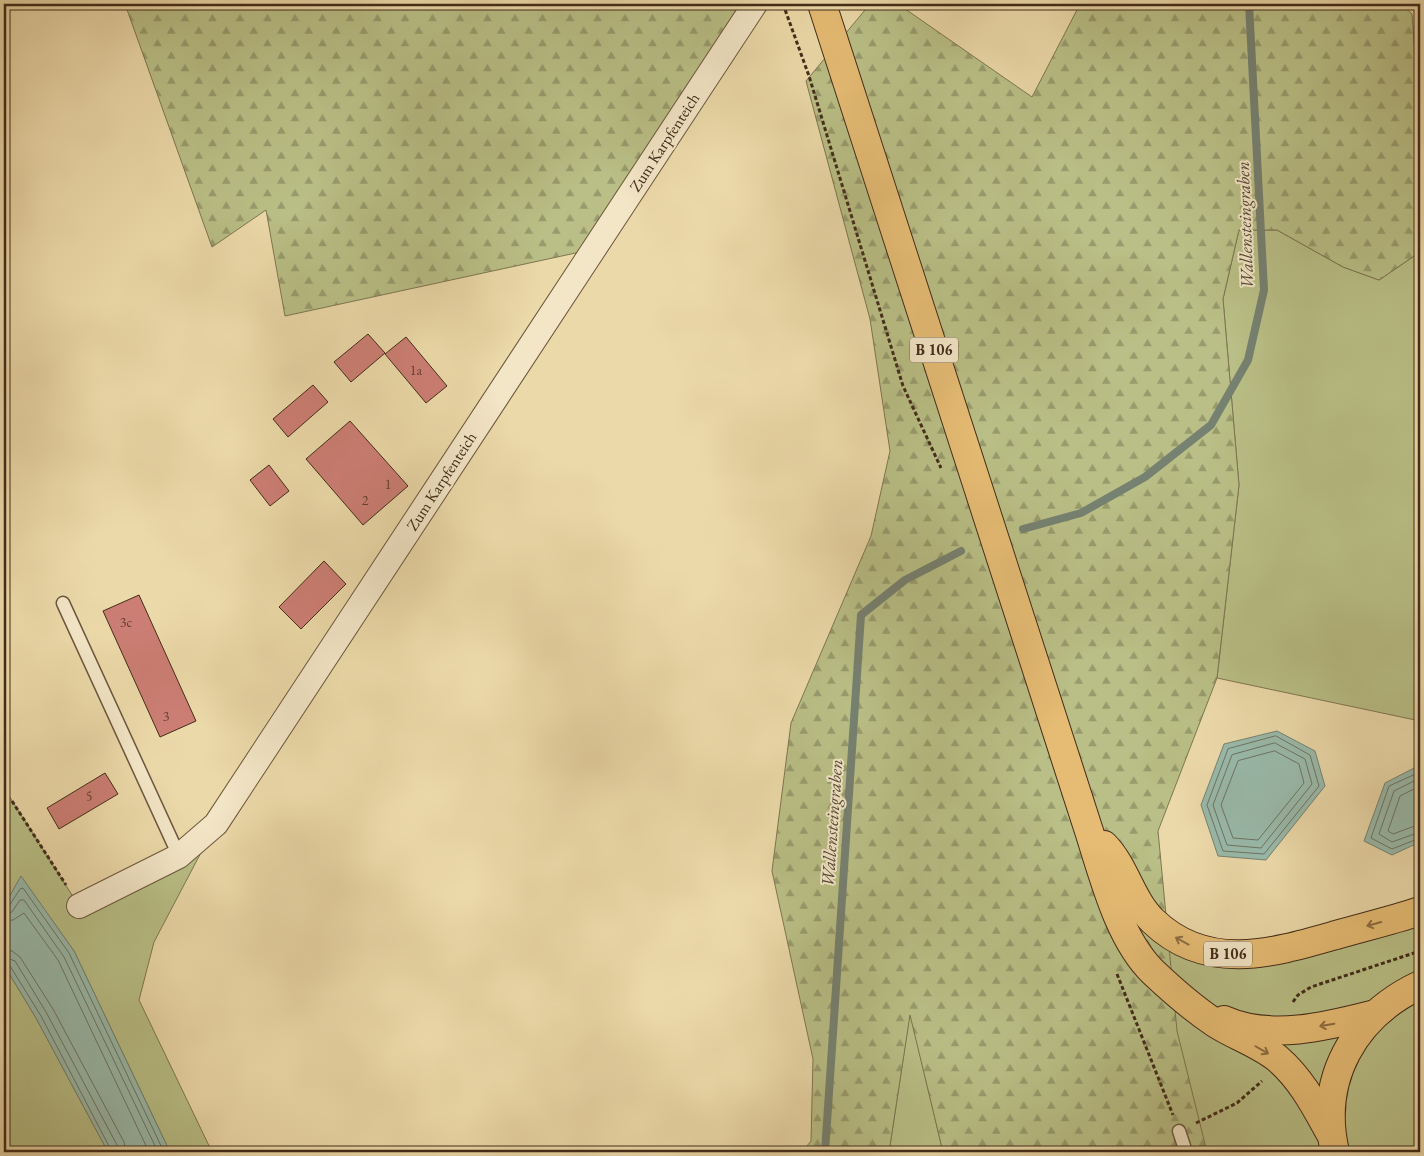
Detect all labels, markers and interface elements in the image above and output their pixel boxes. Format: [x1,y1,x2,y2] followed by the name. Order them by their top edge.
[625,89,704,196] street label: Zum Karpfenteich
[1231,161,1259,289] water label: Wallensteingraben
[910,338,958,362] road number: B 106
[410,361,423,379] house number: 1a
[402,428,481,535] street label: Zum Karpfenteich
[385,475,391,493] house number: 1
[362,491,369,509] house number: 2
[120,613,133,631] house number: 3c
[163,707,170,725] house number: 3
[816,759,848,887] water label: Wallensteingraben
[86,787,92,805] house number: 5
[1366,920,1382,930] one-way arrow
[1175,936,1190,946] one-way arrow
[1204,942,1252,966] road number: B 106
[1320,1021,1336,1031] one-way arrow
[1254,1046,1269,1055] one-way arrow

